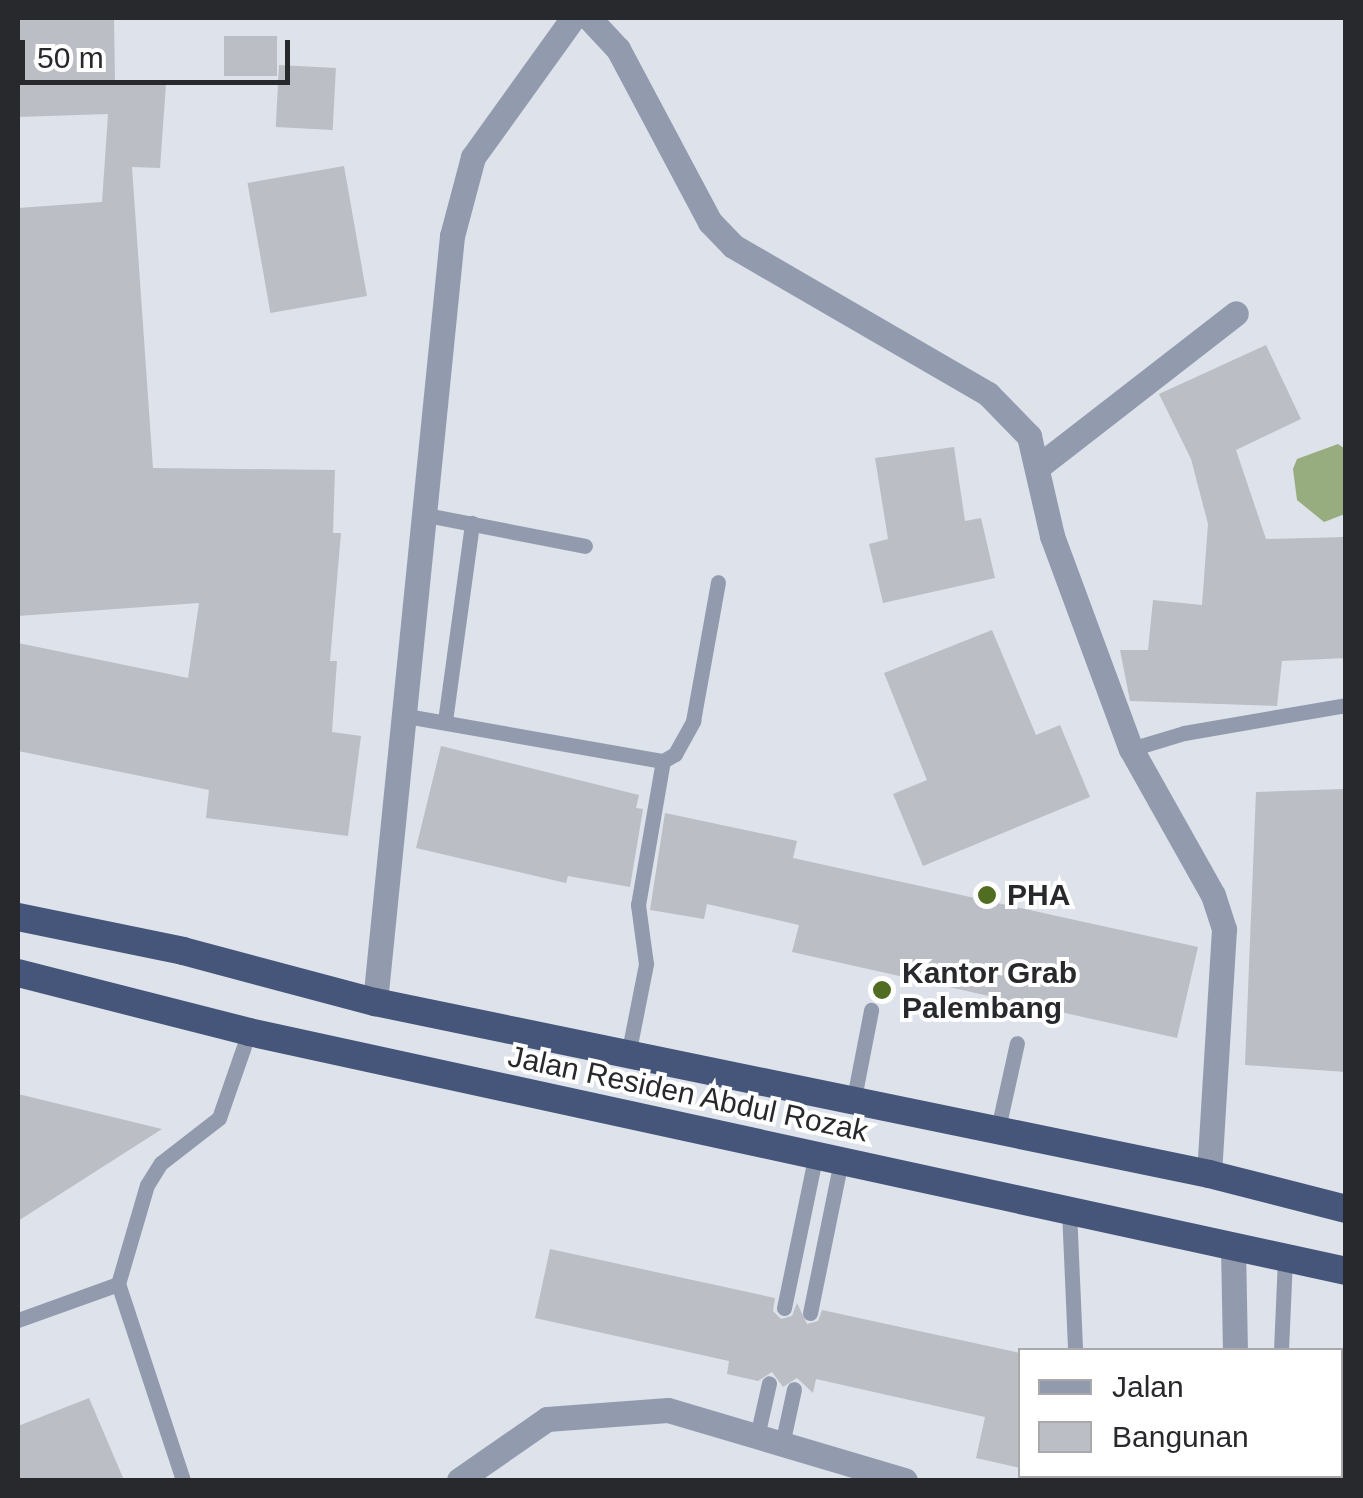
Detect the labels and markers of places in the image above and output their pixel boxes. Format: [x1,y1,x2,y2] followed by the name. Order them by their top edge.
[1007,877,1070,913] place label: PHA
[976,884,998,906] marker: PHA
[902,955,1077,1026] place label: Kantor Grab Palembang
[871,979,893,1001] marker: Kantor Grab Palembang

